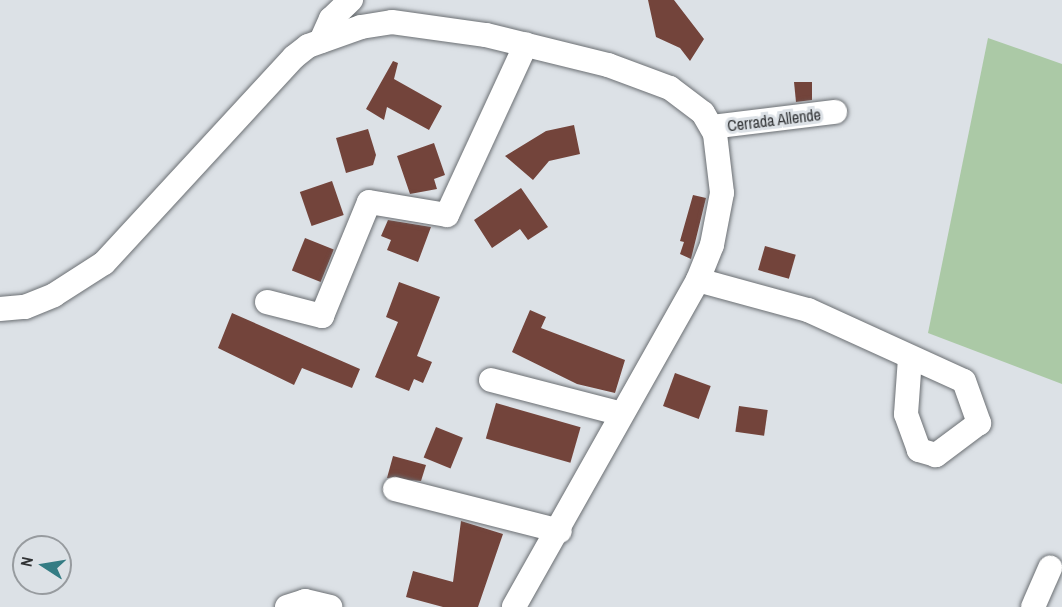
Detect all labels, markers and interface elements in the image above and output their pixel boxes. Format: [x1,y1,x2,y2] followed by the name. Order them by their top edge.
[726,105,822,135] street label: Cerrada Allende
[12,535,72,595] north arrow
[15,555,38,569] text: N

